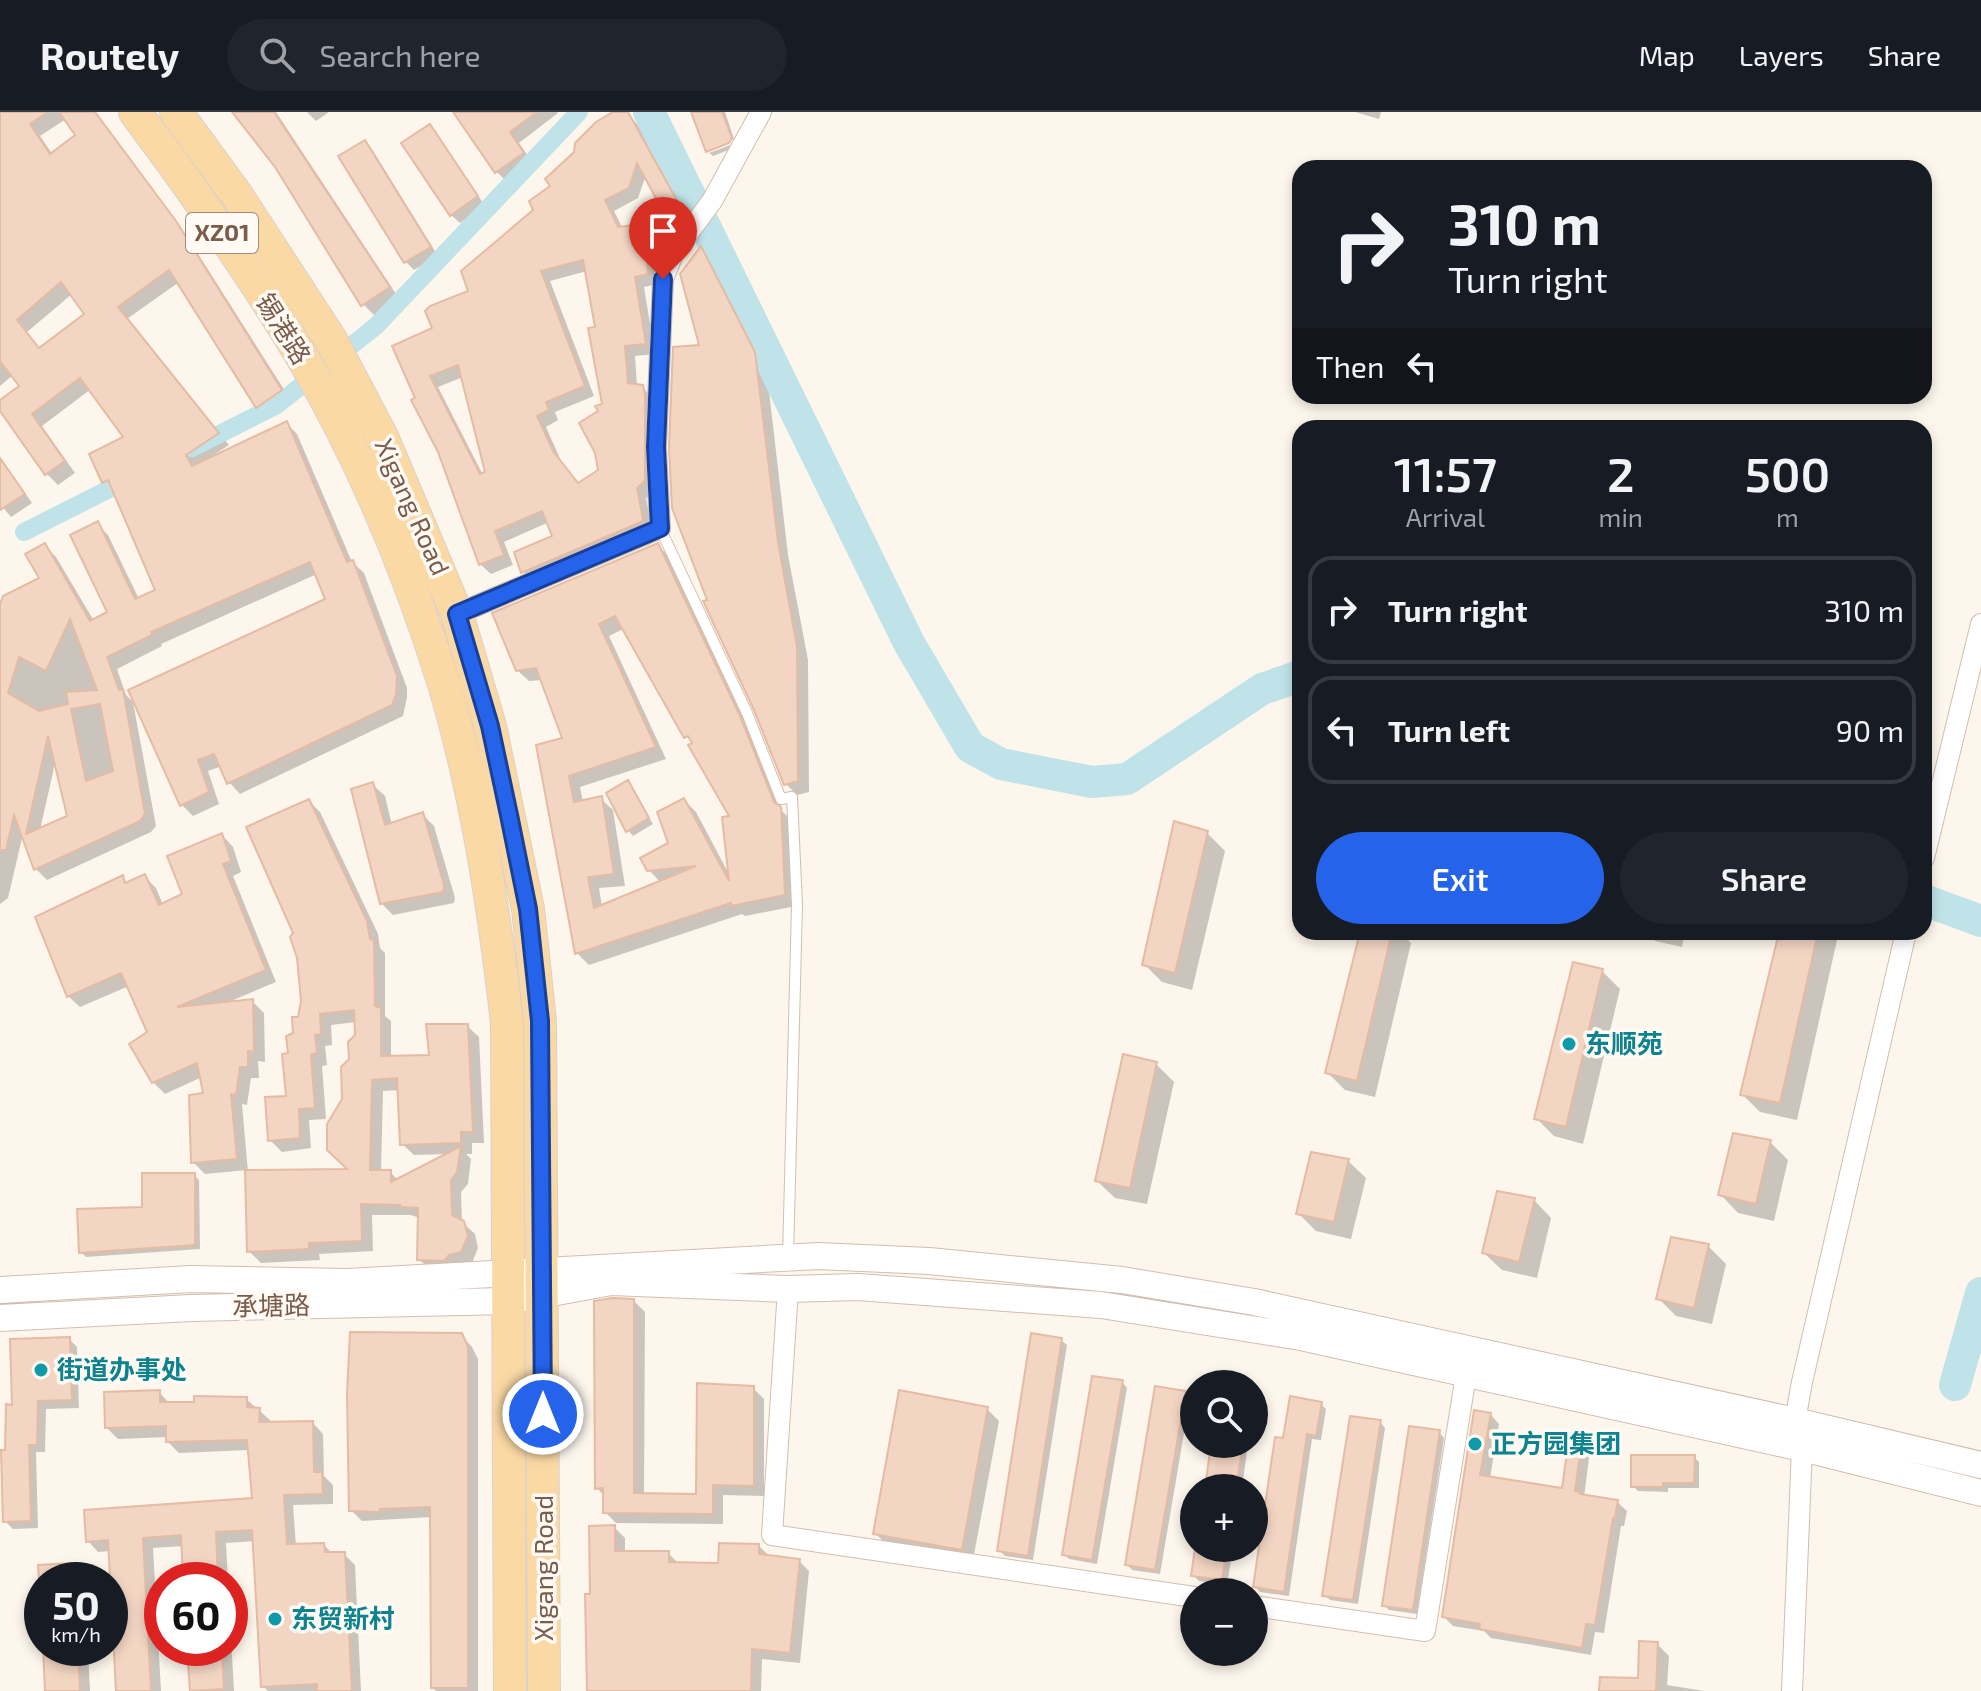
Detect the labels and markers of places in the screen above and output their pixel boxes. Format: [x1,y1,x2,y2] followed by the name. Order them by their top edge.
[629,197,697,279] pin
[1585,1027,1663,1058] place label: 东顺苑
[1560,1035,1578,1053] marker: 东顺苑
[57,1353,187,1384] place label: 街道办事处
[32,1361,50,1379] marker: 街道办事处
[1491,1427,1621,1458] place label: 正方园集团
[1466,1435,1484,1453] marker: 正方园集团
[291,1602,395,1633] place label: 东贸新村
[266,1610,284,1628] marker: 东贸新村

